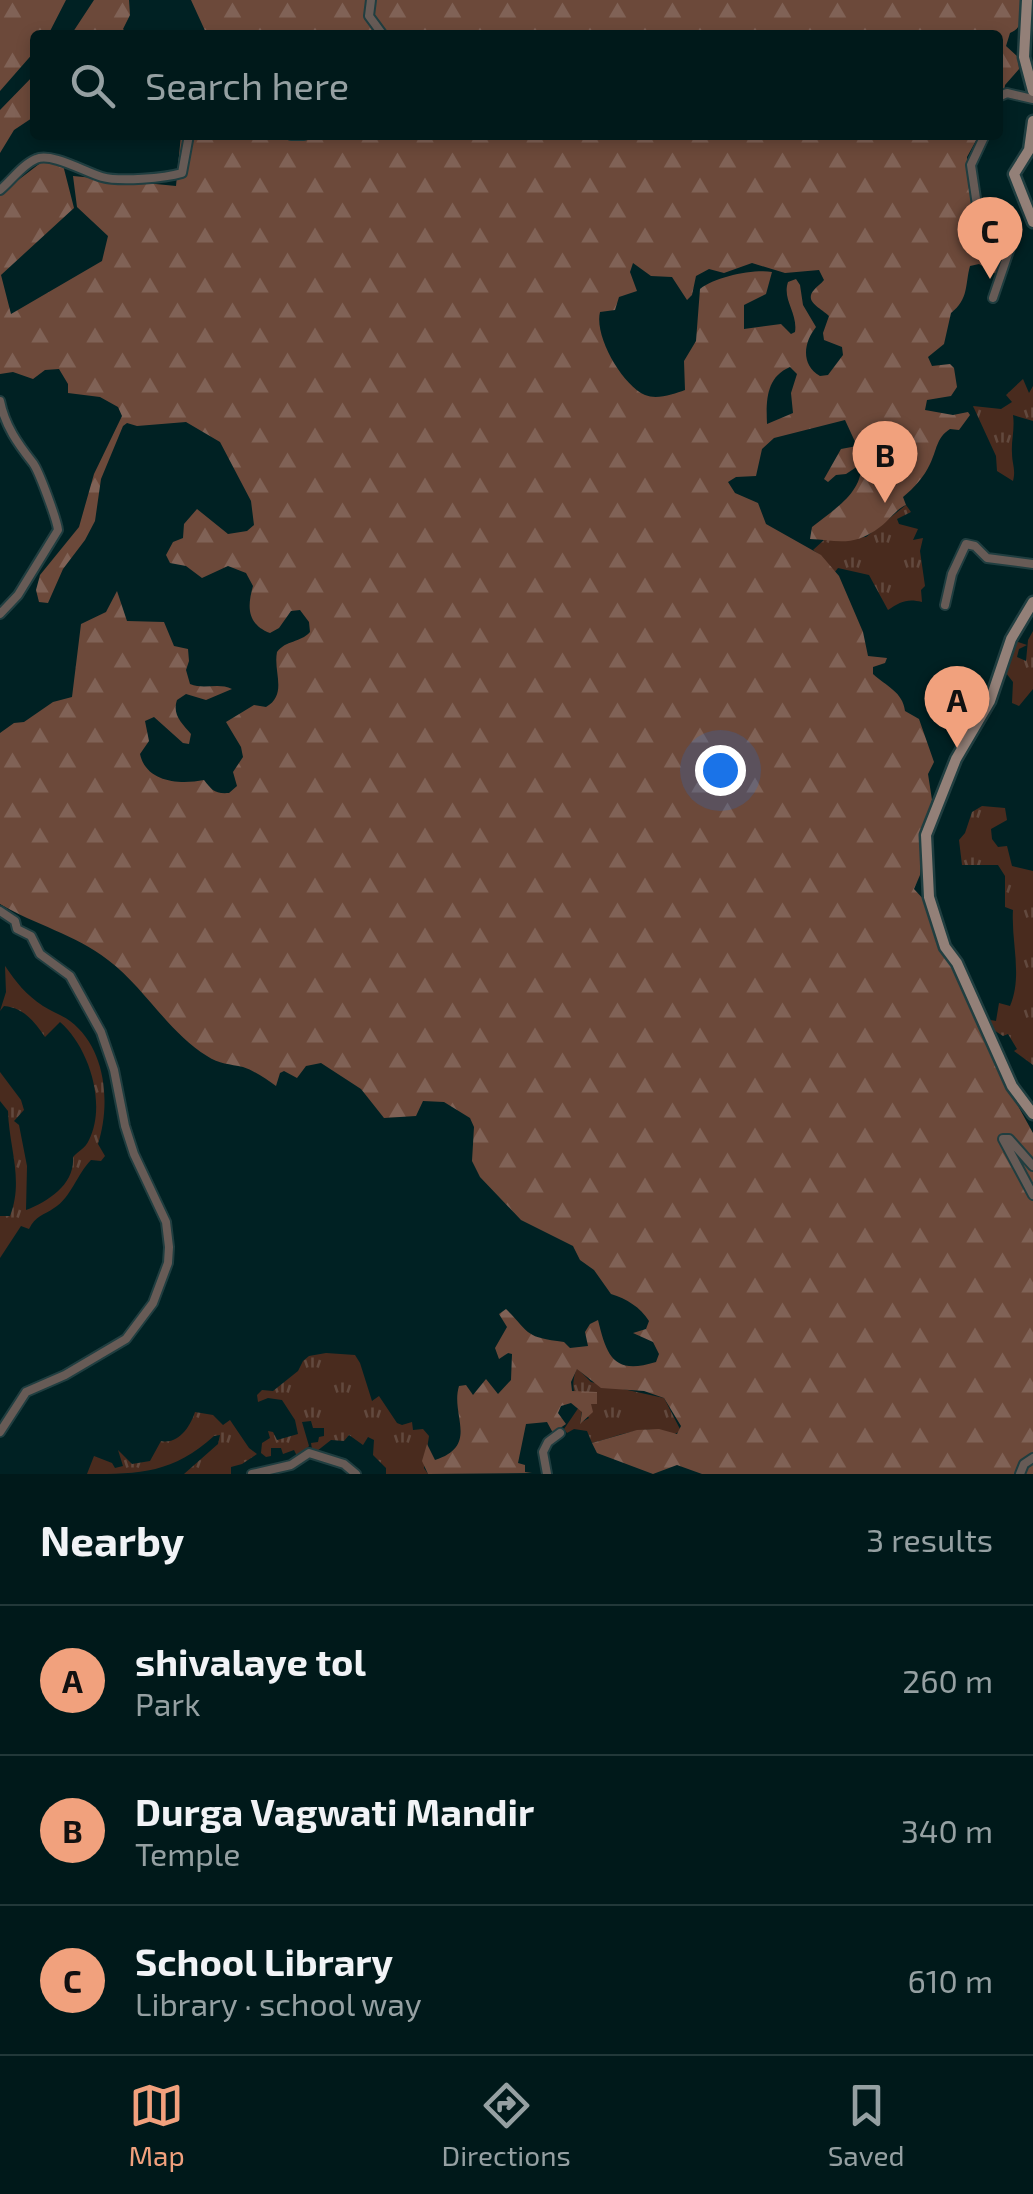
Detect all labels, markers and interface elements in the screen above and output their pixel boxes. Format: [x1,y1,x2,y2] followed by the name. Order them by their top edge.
[30,30,1003,140] search box
[65,58,120,113] icon: search
[145,62,349,108] text: Search here
[958,196,1022,279] pin: C
[852,420,918,503] pin: B
[924,666,990,748] pin: A
[695,745,746,796] your location
[40,1514,184,1564] text: Nearby
[866,1520,993,1558] text: 3 results
[135,1638,366,1684] text: shivalaye tol
[62,1661,83,1699] text: A
[902,1661,993,1699] text: 260 m
[135,1684,200,1722] text: Park
[135,1788,534,1834] text: Durga Vagwati Mandir
[62,1811,83,1849] text: B
[901,1811,993,1849] text: 340 m
[135,1834,240,1872] text: Temple
[135,1938,393,1984] text: School Library
[63,1961,82,1999] text: C
[907,1961,993,1999] text: 610 m
[135,1984,422,2022] text: Library · school way
[128,2078,185,2172] tab: Map
[442,2078,571,2172] tab: Directions
[828,2078,905,2172] tab: Saved

